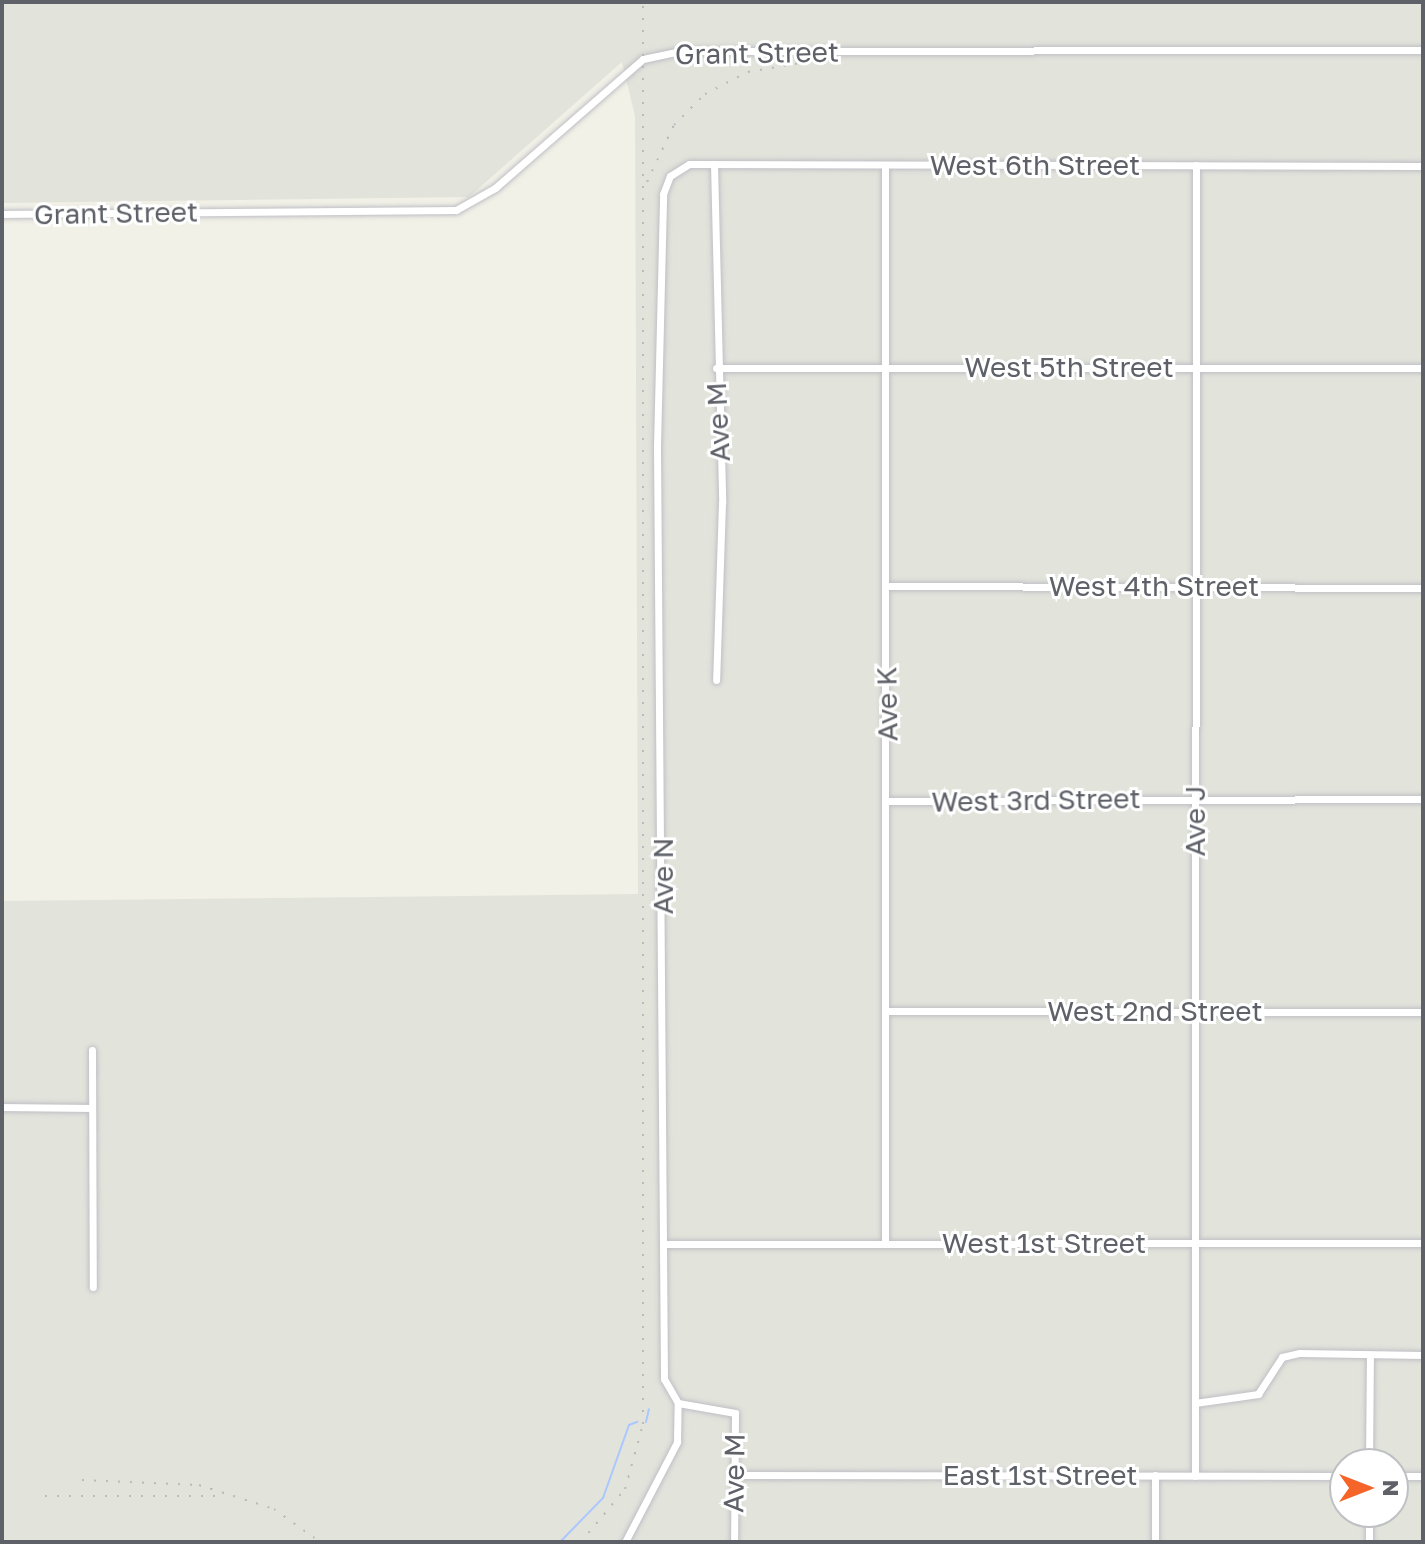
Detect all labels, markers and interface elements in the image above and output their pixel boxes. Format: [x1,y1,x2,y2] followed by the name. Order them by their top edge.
[675,35,839,71] street label: Grant Street
[930,148,1140,182] street label: West 6th Street
[34,195,198,231] street label: Grant Street
[964,350,1174,384] street label: West 5th Street
[699,381,737,463] street label: Ave M
[1049,569,1259,603] street label: West 4th Street
[870,666,904,742] street label: Ave K
[931,781,1141,819] street label: West 3rd Street
[1178,786,1212,856] street label: Ave J
[646,838,680,914] street label: Ave N
[1047,994,1263,1028] street label: West 2nd Street
[942,1226,1146,1260] street label: West 1st Street
[717,1433,751,1513] street label: Ave M
[1329,1448,1409,1528] north arrow
[942,1458,1138,1492] street label: East 1st Street
[1378,1480,1405,1496] text: N

